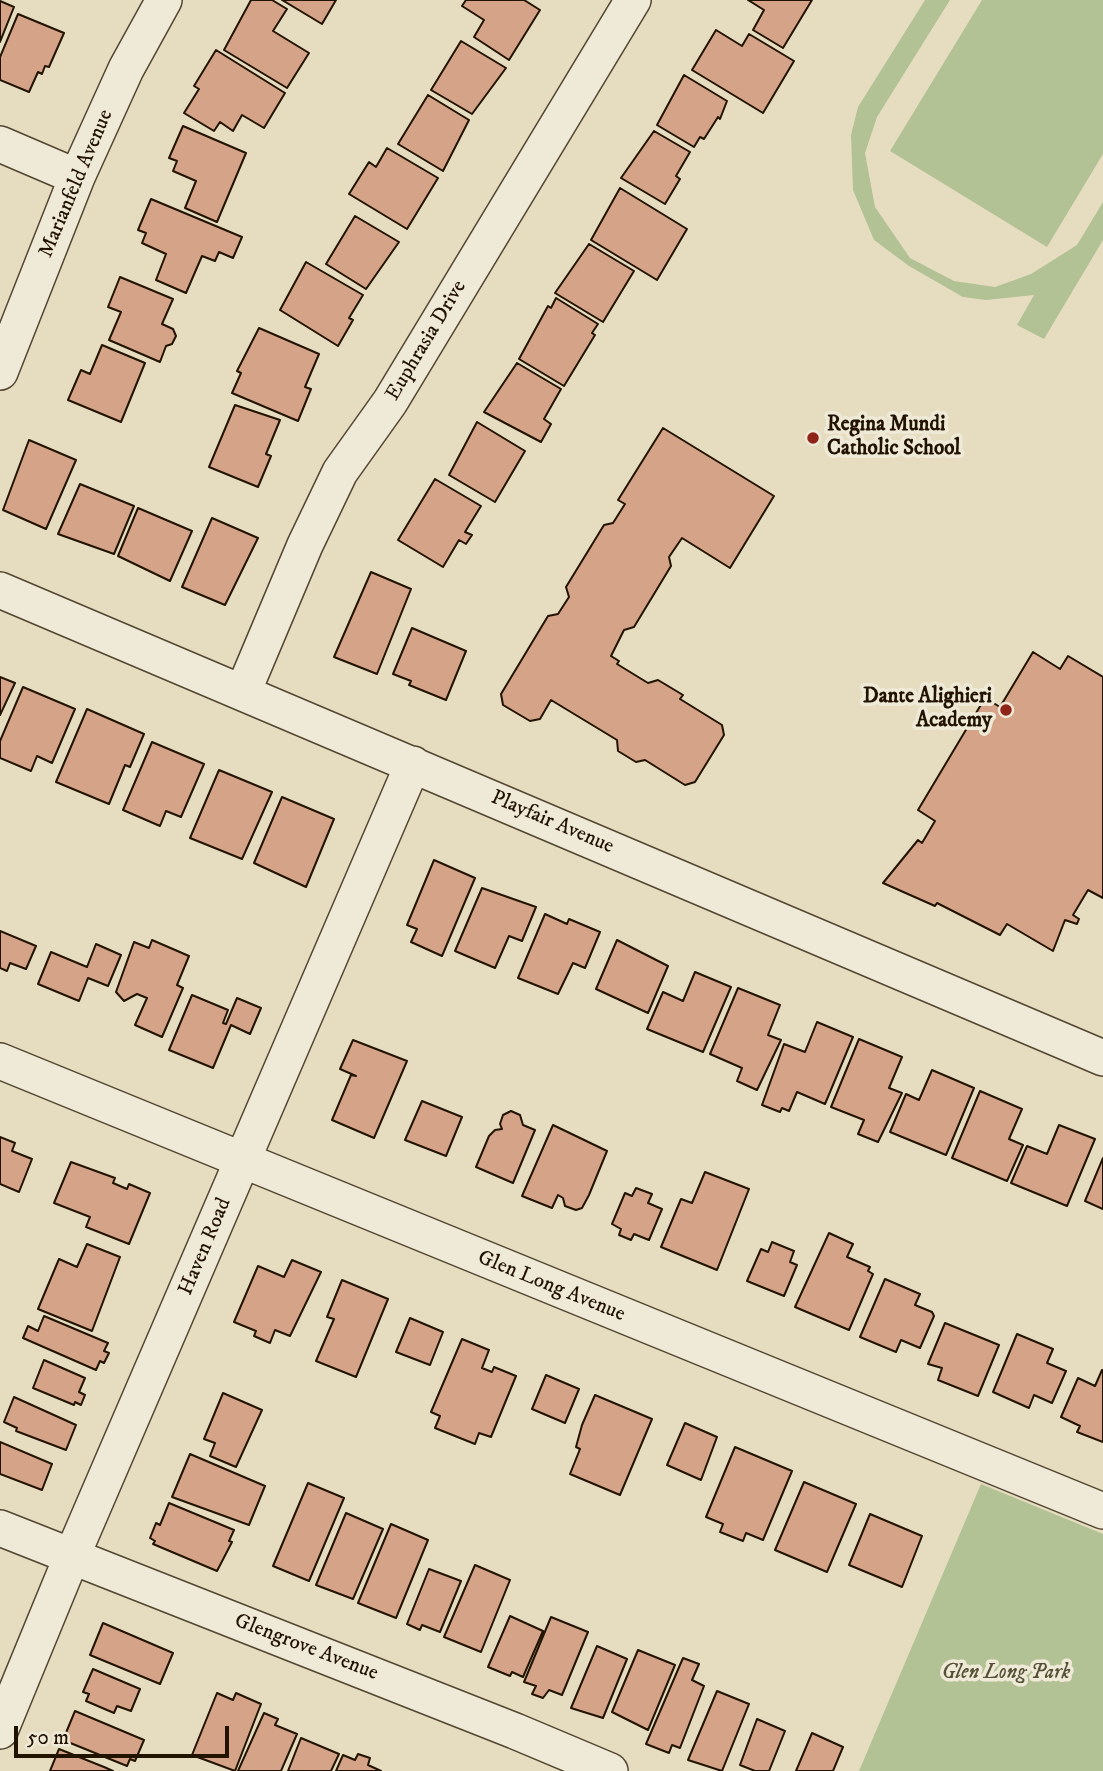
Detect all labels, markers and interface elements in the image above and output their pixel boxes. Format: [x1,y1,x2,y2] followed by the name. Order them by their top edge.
[34,106,120,262] street label: Marianfeld Avenue
[381,276,473,406] street label: Euphrasia Drive
[827,413,961,463] place label: Regina Mundi Catholic School
[805,430,821,446] marker: Regina Mundi Catholic School
[863,685,992,735] place label: Dante Alighieri Academy
[998,702,1014,718] marker: Dante Alighieri Academy
[487,786,617,860] street label: Playfair Avenue
[174,1195,238,1299] street label: Haven Road
[474,1246,628,1328] street label: Glen Long Avenue
[231,1609,381,1687] street label: Glengrove Avenue
[942,1661,1070,1687] park label: Glen Long Park
[18,1712,233,1756] scale bar
[27,1725,69,1751] text: 50 m

